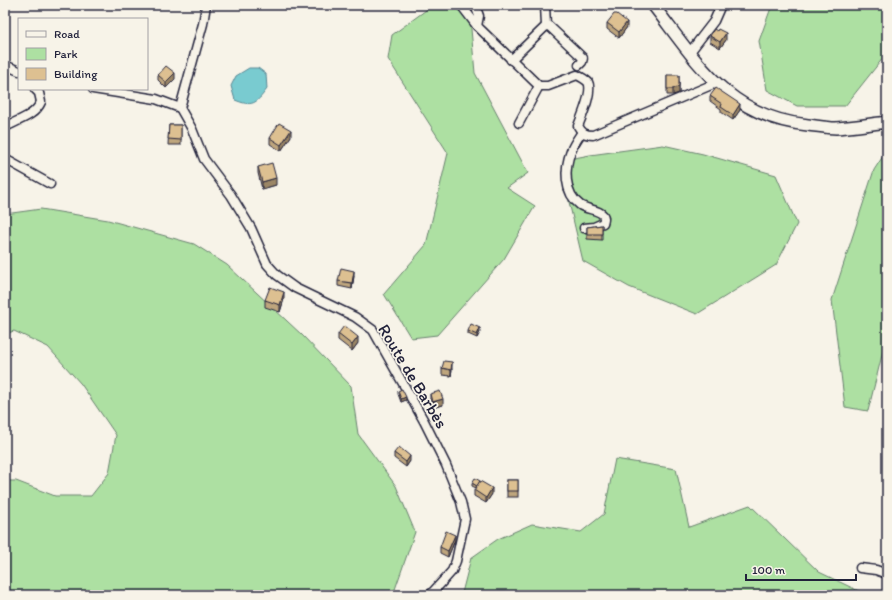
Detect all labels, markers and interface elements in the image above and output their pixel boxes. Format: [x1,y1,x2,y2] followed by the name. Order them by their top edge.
[18,18,148,90] legend
[54,27,80,41] text: Road
[54,47,78,61] text: Park
[54,67,98,81] text: Building
[374,320,452,432] street label: Route de Barbès
[746,556,856,582] scale bar
[752,563,785,577] text: 100 m

